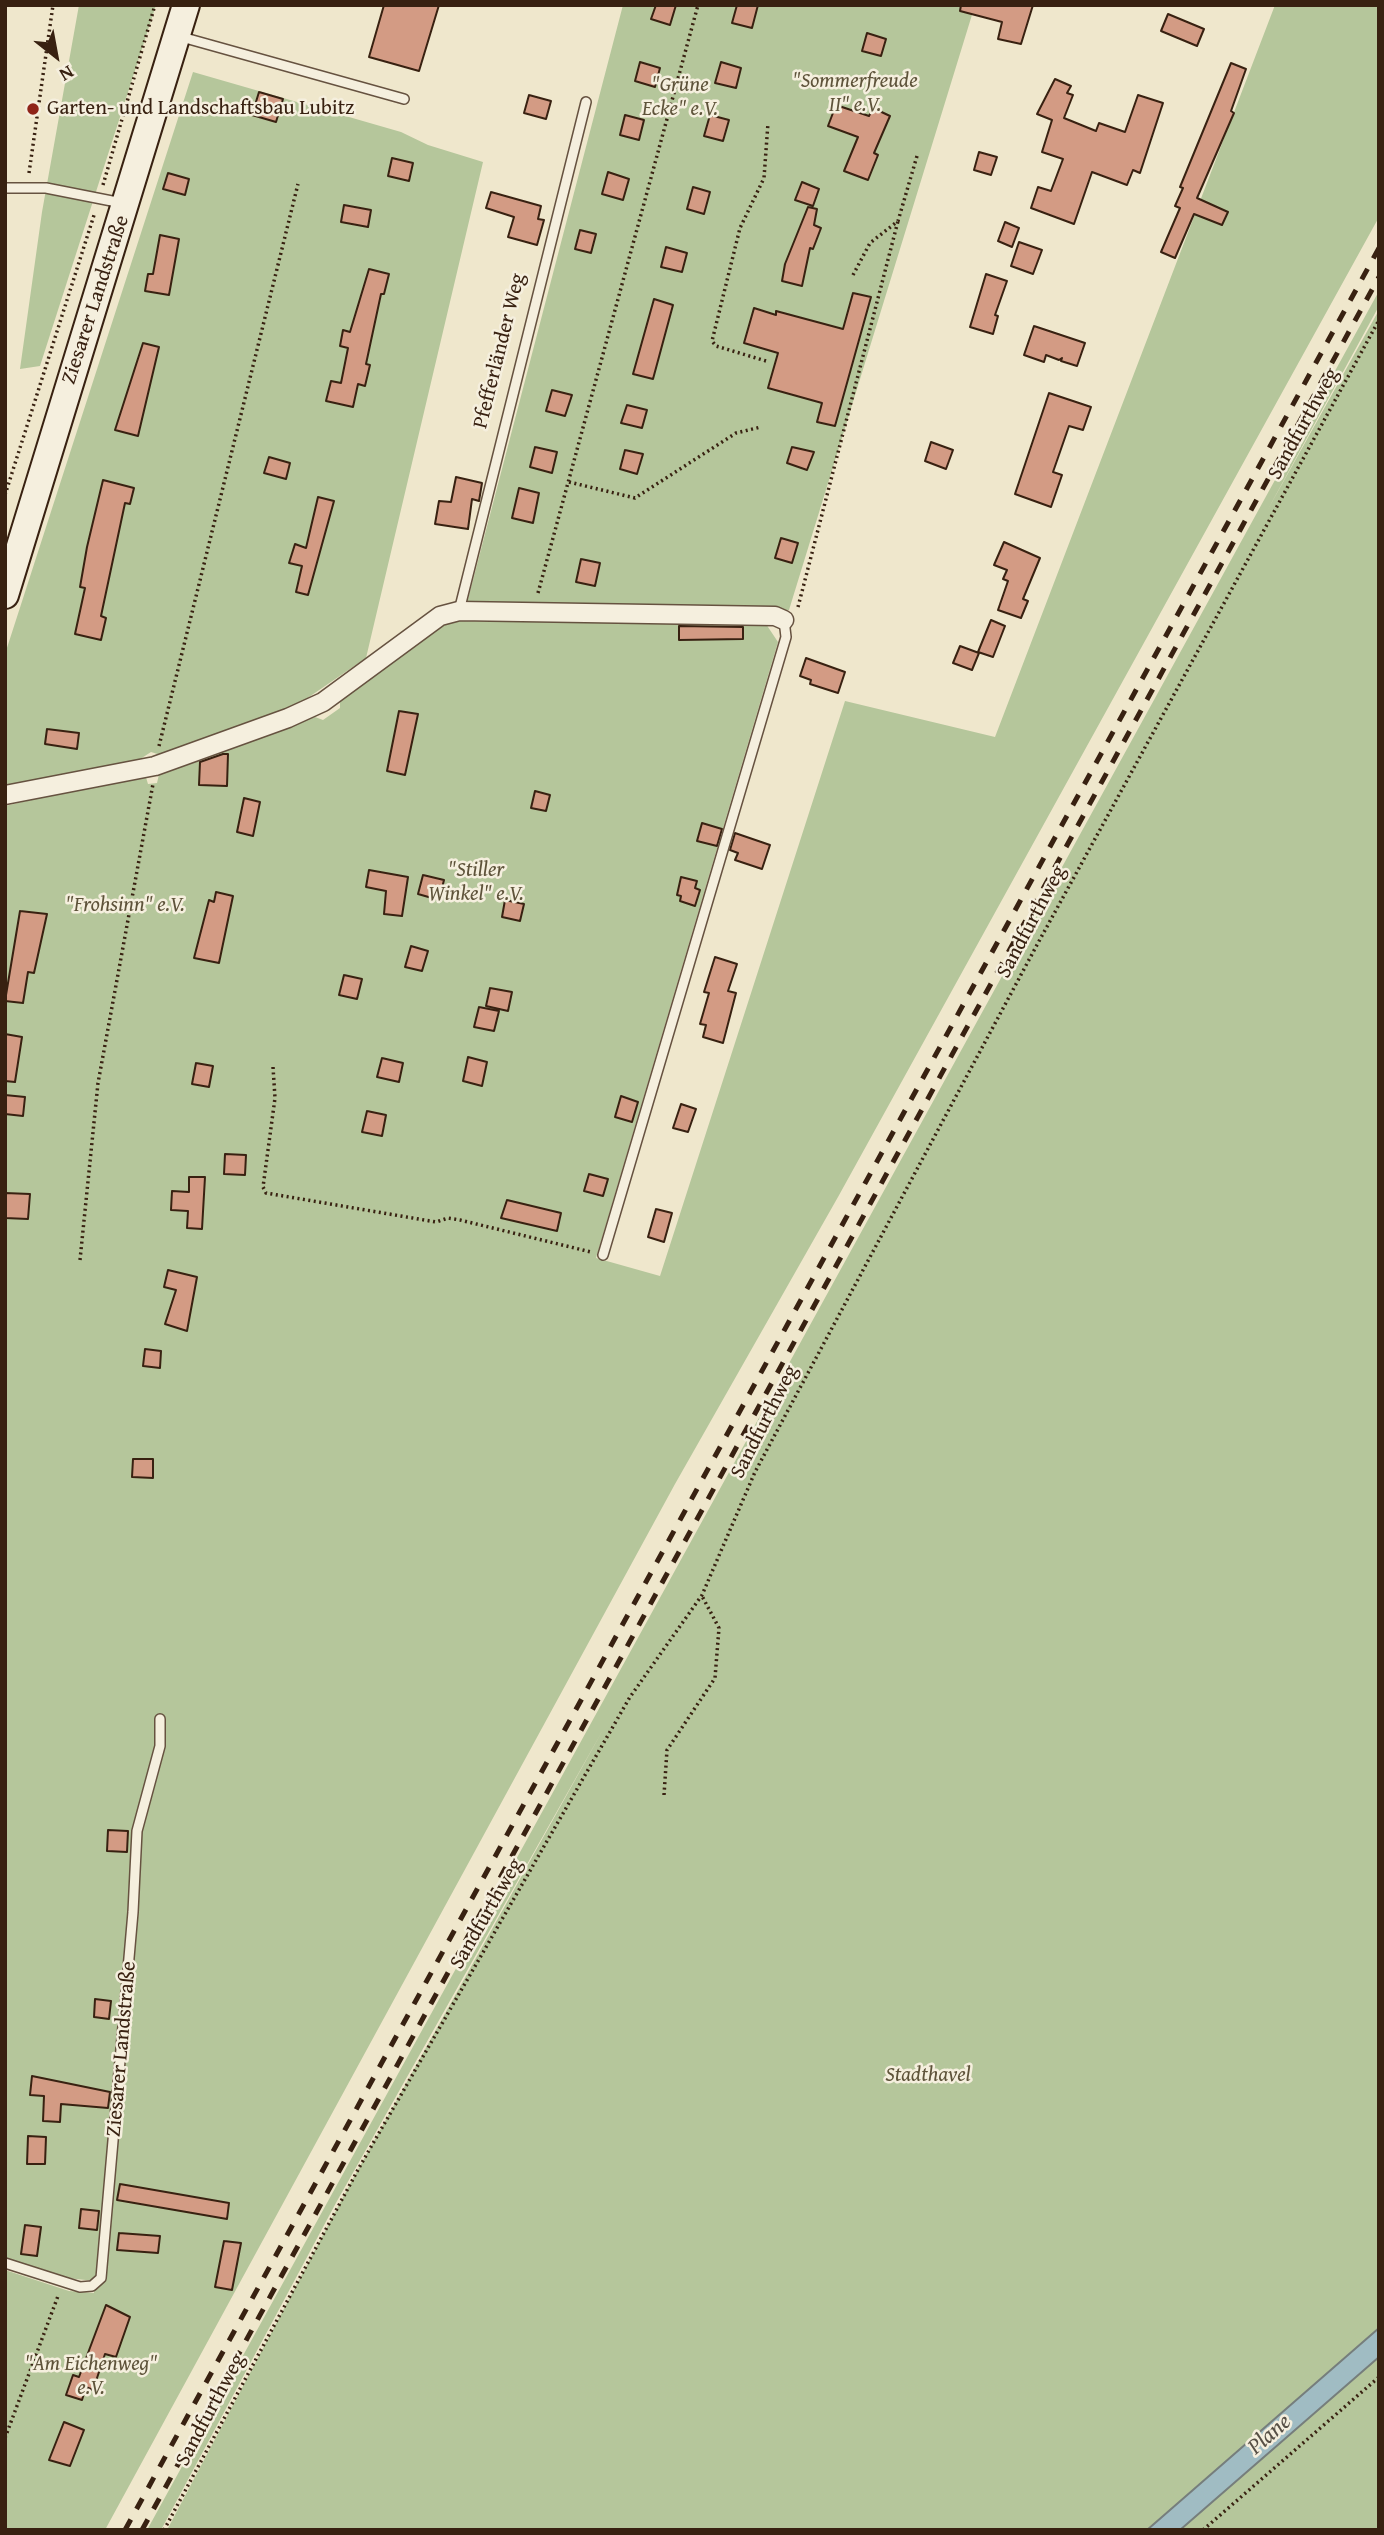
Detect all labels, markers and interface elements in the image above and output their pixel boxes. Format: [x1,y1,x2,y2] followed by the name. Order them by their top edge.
[21,21,91,91] north arrow
[54,59,79,89] text: N
[792,69,918,119] park label: "Sommerfreude II" e.V.
[642,73,718,123] park label: "Grüne Ecke" e.V.
[47,96,354,122] place label: Garten- und Landschaftsbau Lubitz
[25,101,41,117] marker: Garten- und Landschaftsbau Lubitz
[57,212,135,388] street label: Ziesarer Landstraße
[469,271,531,431] street label: Pfefferländer Weg
[1263,364,1345,484] street label: Sandfurthweg
[428,858,524,908] park label: "Stiller Winkel" e.V.
[992,861,1072,983] street label: Sandfurthweg
[65,893,185,919] park label: "Frohsinn" e.V.
[726,1361,804,1483] street label: Sandfurthweg
[445,1854,529,1974] street label: Sandfurthweg
[102,1960,142,2138] street label: Ziesarer Landstraße
[885,2063,971,2089] park label: Stadthavel
[171,2349,251,2471] street label: Sandfurthweg
[24,2352,158,2402] park label: "Am Eichenweg" e.V.
[1243,2409,1297,2461] water label: Plane

